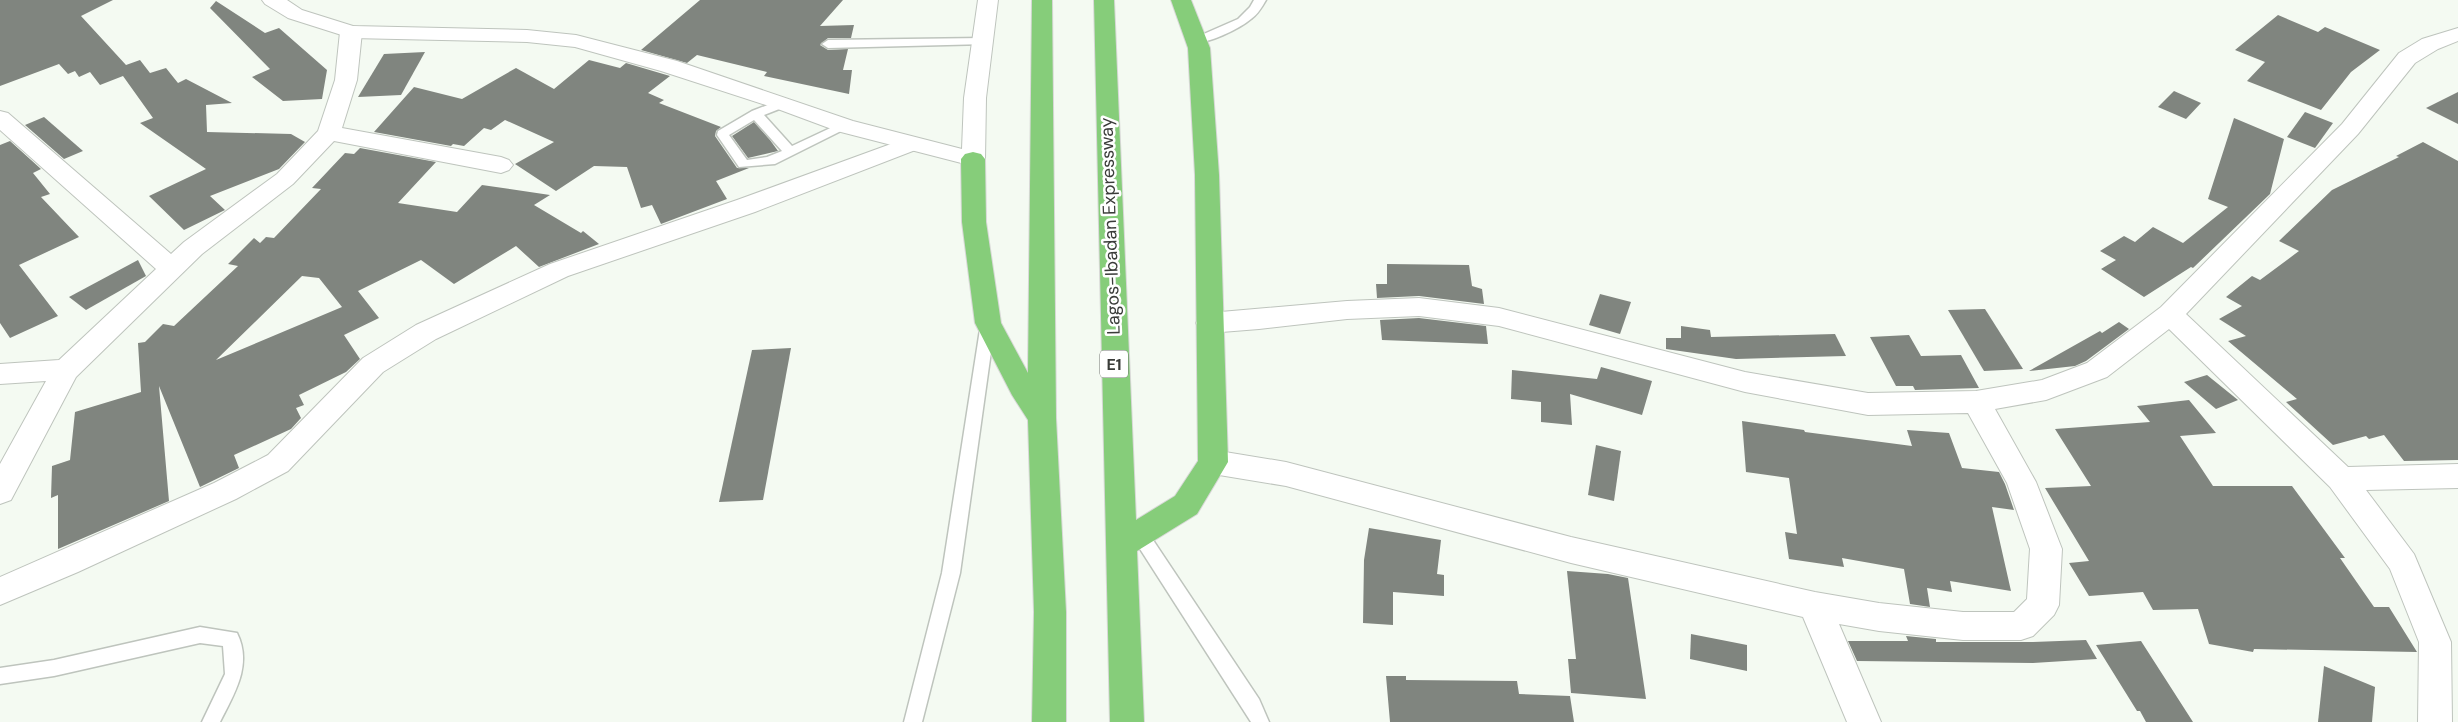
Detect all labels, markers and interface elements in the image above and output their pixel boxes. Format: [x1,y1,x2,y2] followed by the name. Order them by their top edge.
[1094,117,1126,335] street label: Lagos-Ibadan Expressway
[1100,350,1128,378] road number: E1

